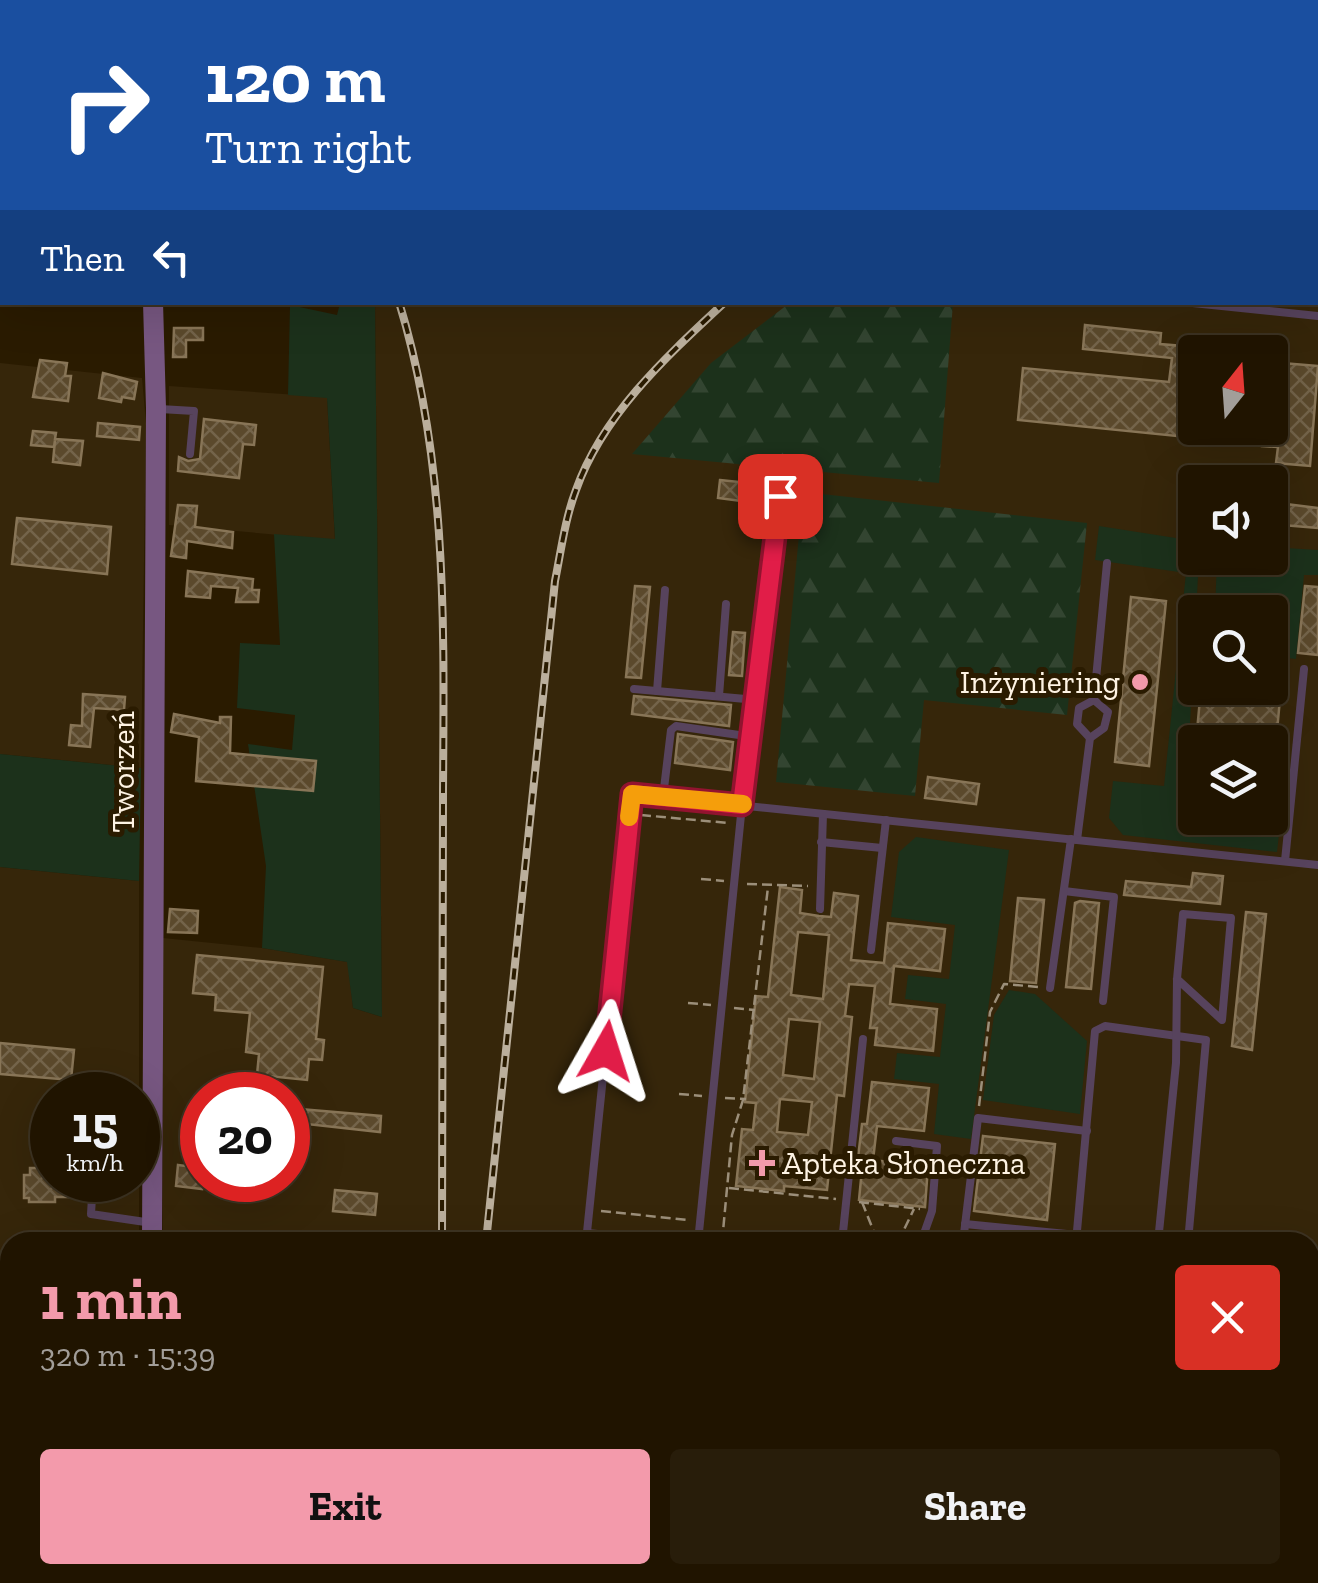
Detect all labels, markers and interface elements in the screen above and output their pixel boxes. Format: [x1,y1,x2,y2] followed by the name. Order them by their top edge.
[205,36,386,120] text: 120 m
[40,40,170,170] icon: right
[205,121,411,175] text: Turn right
[144,230,199,285] icon: left
[40,235,124,281] text: Then
[1178,335,1288,445] north arrow
[1178,335,1288,835] map controls
[738,454,823,539] pin
[1178,465,1288,575] button: sound
[753,469,808,524] icon: arrive
[1178,595,1288,705] button: search
[960,663,1120,701] place label: Inżyniering
[1129,671,1151,693] marker: Inżyniering
[104,711,142,833] street label: Tworzeń
[1178,725,1288,835] button: layers
[554,999,658,1103] position arrow
[180,1072,310,1202] speed limit sign: 20
[72,1095,118,1155] text: 15
[782,1144,1025,1182] place label: Apteka Słoneczna
[66,1147,124,1177] text: km/h
[751,1152,773,1174] marker: Apteka Słoneczna
[40,1262,182,1334] text: 1 min
[1175,1265,1280,1370] button: close
[40,1336,216,1374] text: 320 m · 15:39
[40,1449,650,1564] button: Exit
[670,1449,1280,1564] button: Share

